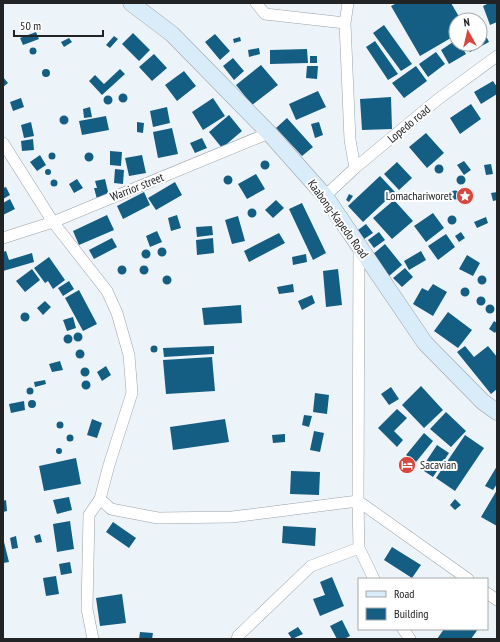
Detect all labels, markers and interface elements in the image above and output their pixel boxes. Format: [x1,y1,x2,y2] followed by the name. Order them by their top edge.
[14,12,103,38] scale bar
[448,12,488,52] north arrow
[463,15,471,29] text: N
[20,18,41,33] text: 50 m
[384,101,433,146] street label: Lopedo road
[108,169,166,204] street label: Warrior street
[305,176,372,261] street label: Kaabong-Kapedo Road
[455,186,475,206] place icon: Lomachariworet
[386,188,453,203] place label: Lomachariworet
[397,455,417,475] hotel icon: Sacavian
[420,457,456,472] place label: Sacavian
[358,578,488,630] legend
[394,586,414,601] text: Road
[394,606,429,621] text: Building

